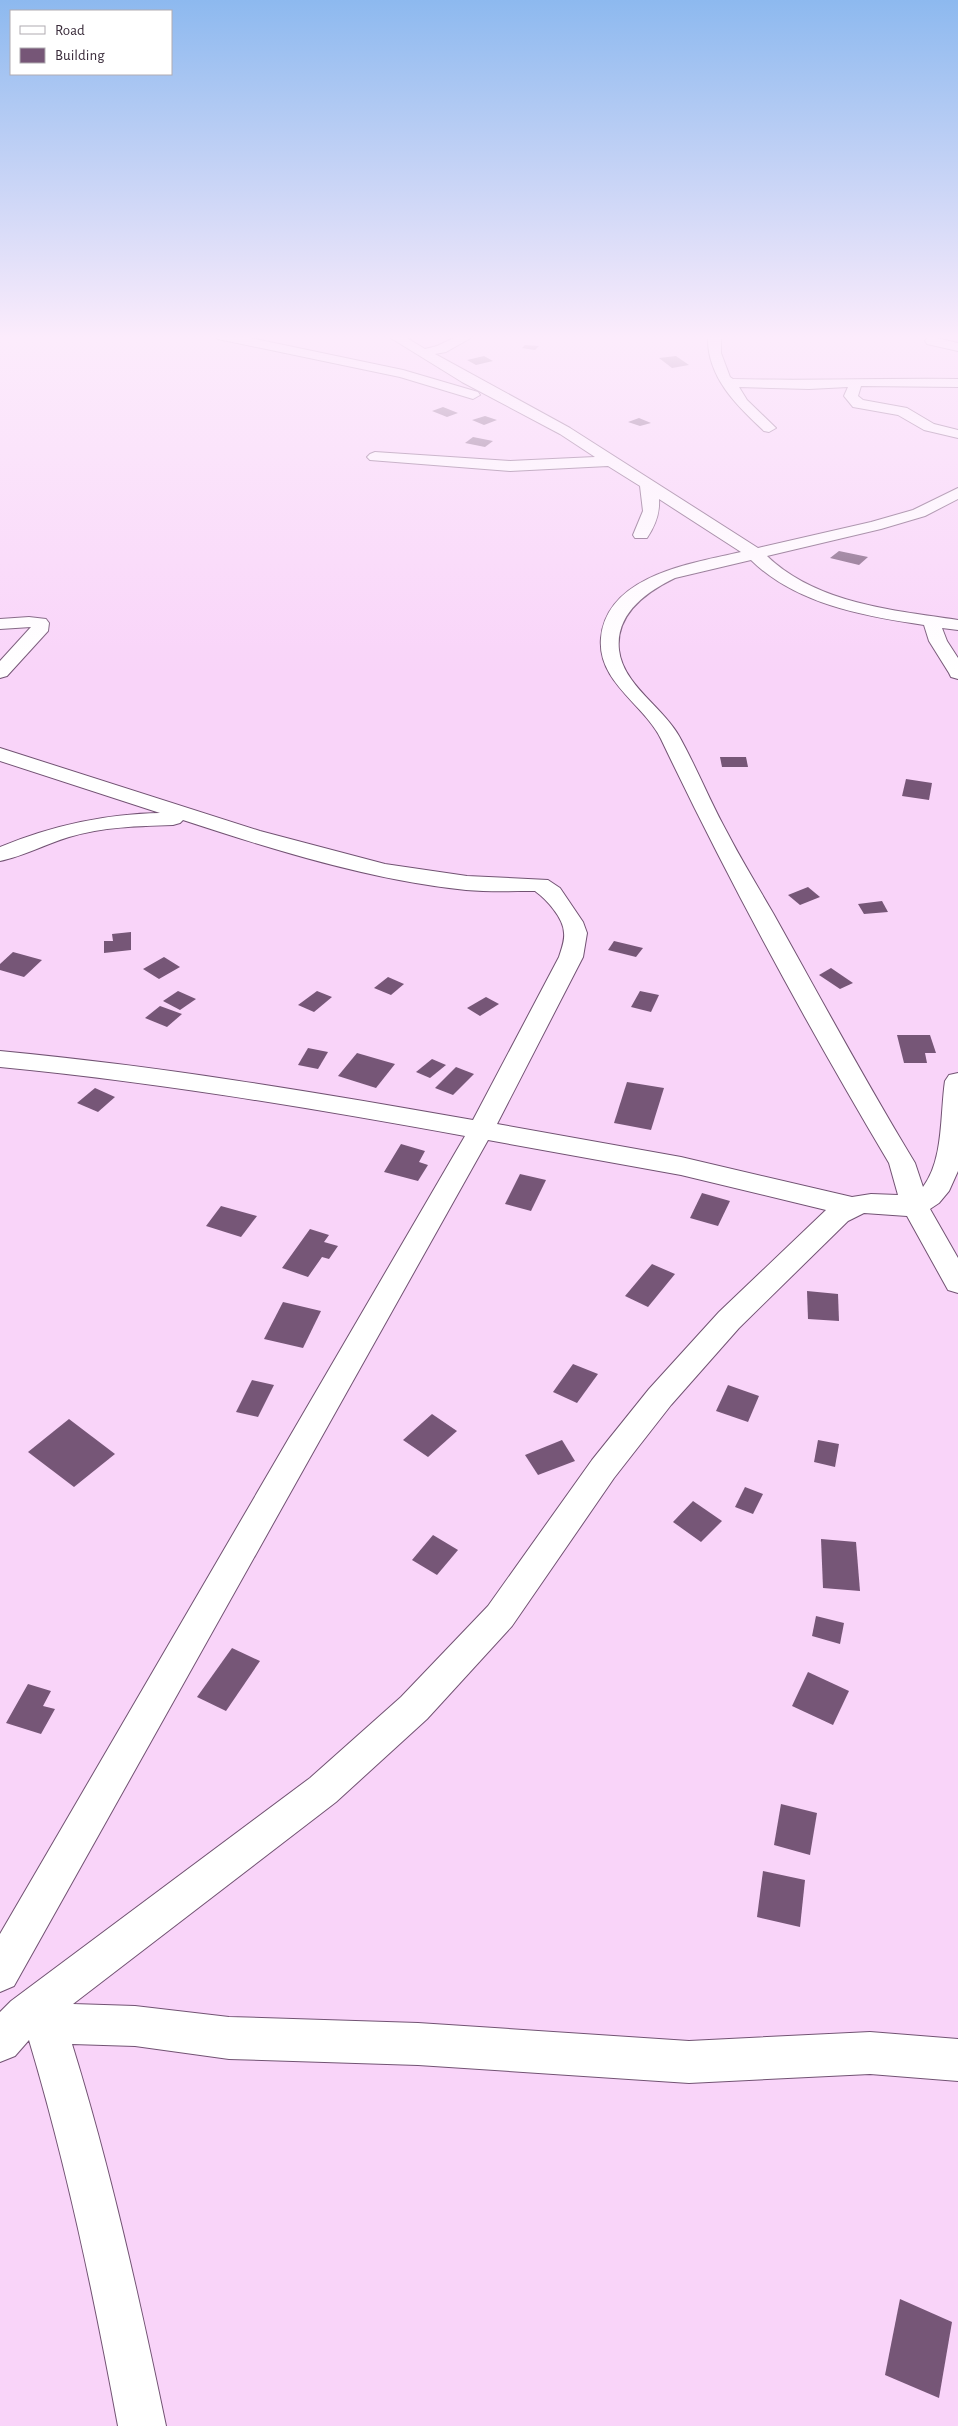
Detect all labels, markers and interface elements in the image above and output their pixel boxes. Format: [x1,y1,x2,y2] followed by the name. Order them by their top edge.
[10,10,172,75] legend
[55,23,85,38] text: Road
[55,48,105,63] text: Building

